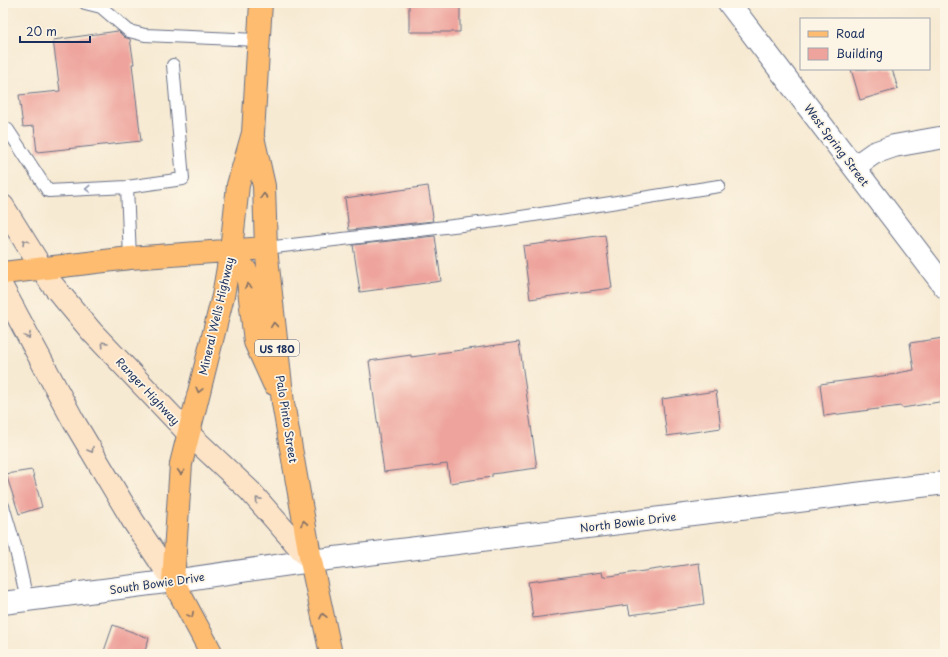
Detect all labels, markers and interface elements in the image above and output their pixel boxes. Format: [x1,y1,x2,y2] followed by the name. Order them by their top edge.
[20,18,90,44] scale bar
[800,18,930,70] legend
[26,22,57,40] text: 20 m
[836,24,865,42] text: Road
[836,44,883,62] text: Building
[800,100,874,190] street label: West Spring Street
[85,185,91,193] one-way arrow
[260,193,268,199] one-way arrow
[23,239,30,246] one-way arrow
[194,255,238,377] street label: Mineral Wells Highway
[244,283,253,289] one-way arrow
[270,322,279,328] one-way arrow
[23,332,31,339] one-way arrow
[255,340,299,356] road number: US 180
[102,342,109,349] one-way arrow
[112,353,184,429] street label: Ranger Highway
[272,374,302,464] street label: Palo Pinto Street
[196,387,204,394] one-way arrow
[86,446,93,453] one-way arrow
[176,469,185,475] one-way arrow
[255,497,262,505] one-way arrow
[579,508,677,536] street label: North Bowie Drive
[300,520,309,526] one-way arrow
[108,568,206,598] street label: South Bowie Drive
[187,611,194,618] one-way arrow
[319,613,327,619] one-way arrow

